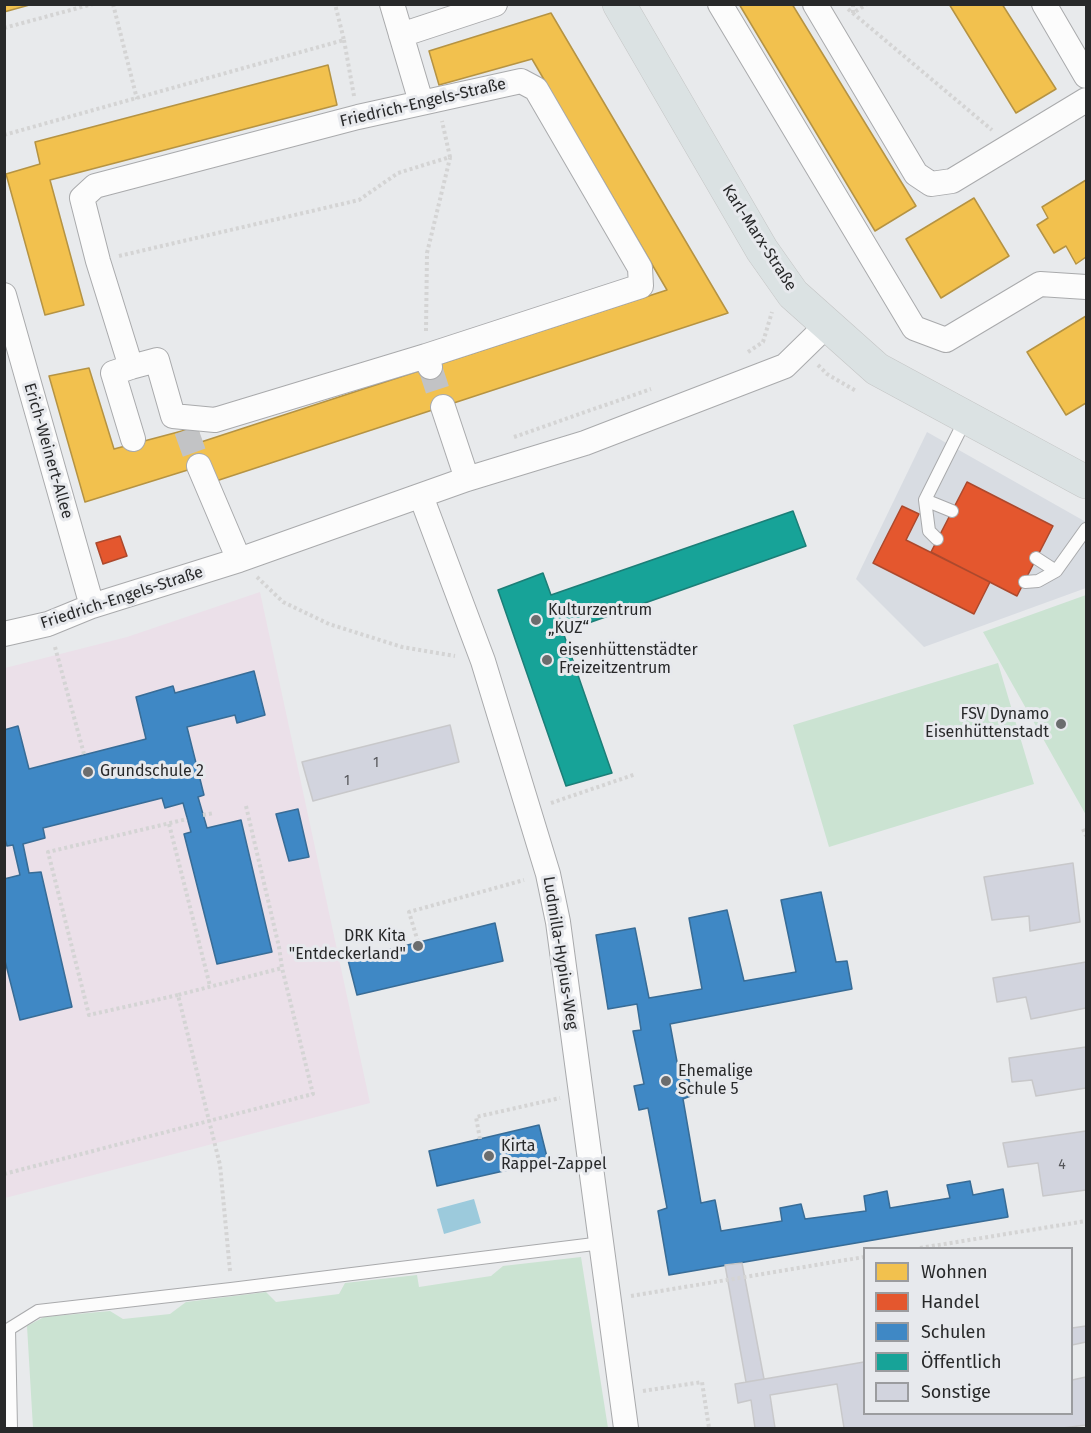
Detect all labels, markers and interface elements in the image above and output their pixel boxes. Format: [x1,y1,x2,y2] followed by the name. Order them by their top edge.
[338,75,508,131] street label: Friedrich-Engels-Straße
[718,181,800,295] street label: Karl-Marx-Straße
[19,381,77,521] street label: Erich-Weinert-Allee
[38,563,206,633] street label: Friedrich-Engels-Straße
[548,601,652,639] place label: Kulturzentrum „KUZ“
[529,613,543,627] marker: Kulturzentrum „KUZ“
[559,641,698,679] place label: eisenhüttenstädter Freizeitzentrum
[540,653,554,667] marker: eisenhüttenstädter Freizeitzentrum
[925,705,1049,743] place label: FSV Dynamo Eisenhüttenstadt
[1054,717,1068,731] marker: FSV Dynamo Eisenhüttenstadt
[373,755,379,771] house number: 1
[100,762,204,782] place label: Grundschule 2
[81,765,95,779] marker: Grundschule 2
[344,773,350,789] house number: 1
[538,875,582,1031] street label: Ludmilla-Hypius-Weg
[289,927,406,965] place label: DRK Kita "Entdeckerland"
[411,939,425,953] marker: DRK Kita "Entdeckerland"
[678,1062,753,1100] place label: Ehemalige Schule 5
[659,1074,673,1088] marker: Ehemalige Schule 5
[501,1137,607,1175] place label: Kirta Rappel-Zappel
[482,1149,496,1163] marker: Kirta Rappel-Zappel
[1058,1157,1066,1173] house number: 4
[863,1247,1073,1415] legend
[921,1261,988,1283] text: Wohnen
[921,1291,979,1313] text: Handel
[921,1321,986,1343] text: Schulen
[921,1351,1002,1373] text: Öffentlich
[921,1381,991,1403] text: Sonstige

